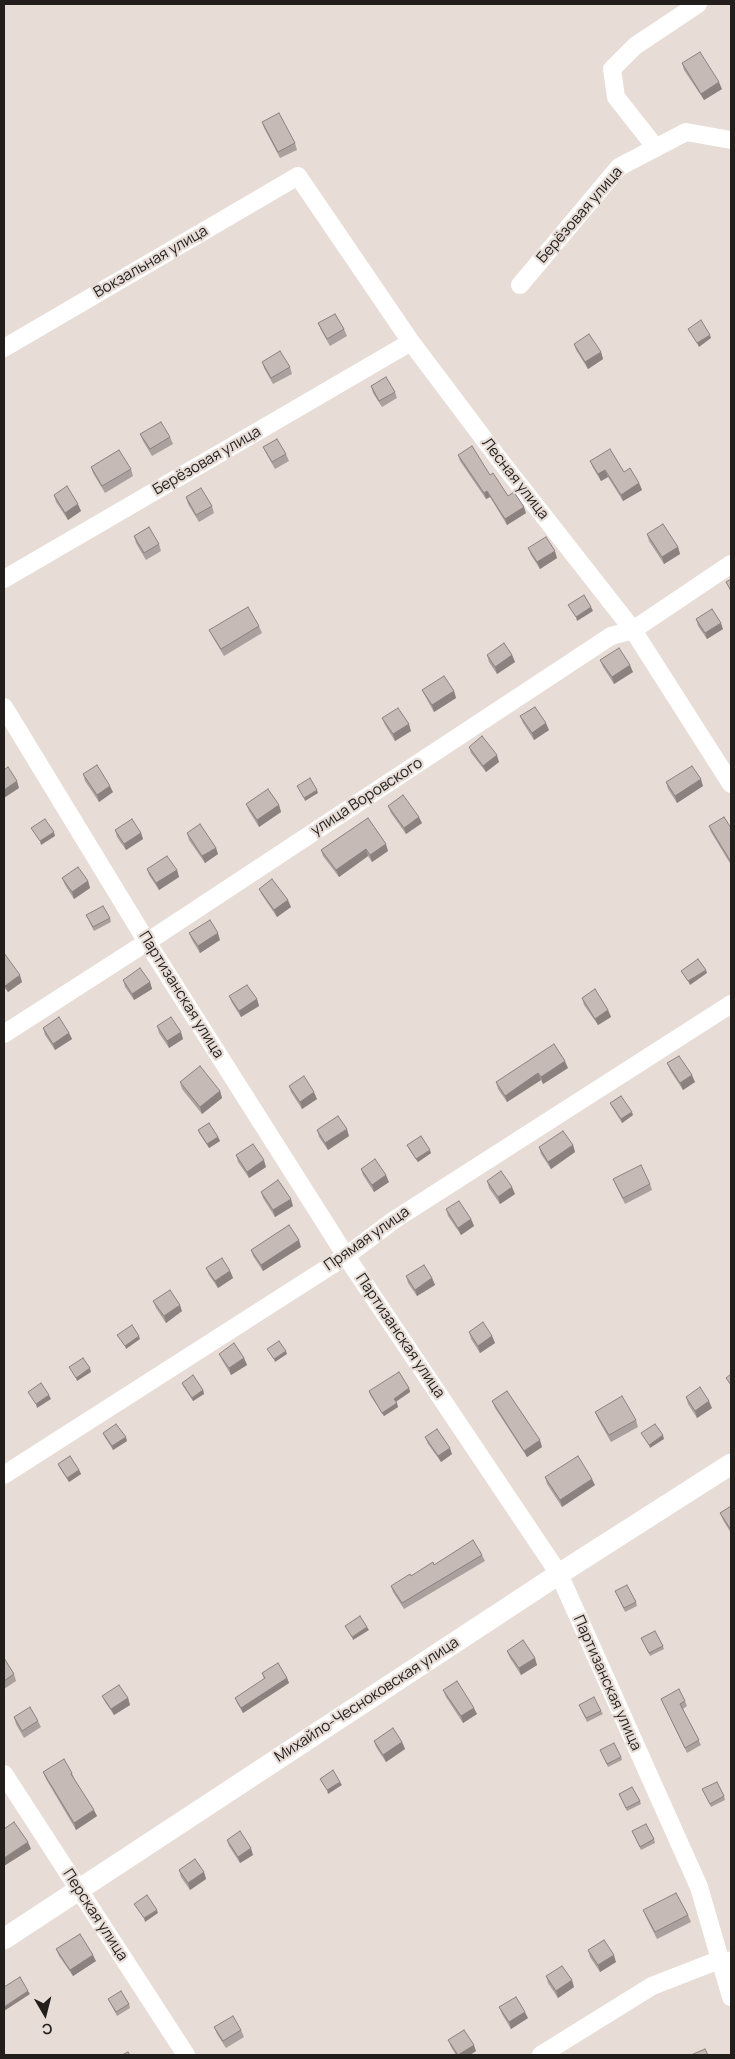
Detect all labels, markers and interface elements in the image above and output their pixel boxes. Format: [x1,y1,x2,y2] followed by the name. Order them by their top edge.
[533,163,627,267] street label: Берёзовая улица
[91,222,211,302] street label: Вокзальная улица
[150,423,264,499] street label: Берёзовая улица
[478,435,552,523] street label: Лесная улица
[308,754,426,840] street label: улица Воровского
[135,928,227,1062] street label: Партизанская улица
[321,1203,413,1275] street label: Прямая улица
[352,1270,448,1402] street label: Партизанская улица
[569,1613,645,1753] street label: Партизанская улица
[272,1634,462,1766] street label: Михайло-Чесноковская улица
[59,1866,131,1964] street label: Перская улица
[20,1989,70,2039] north arrow
[41,2019,54,2039] text: С

